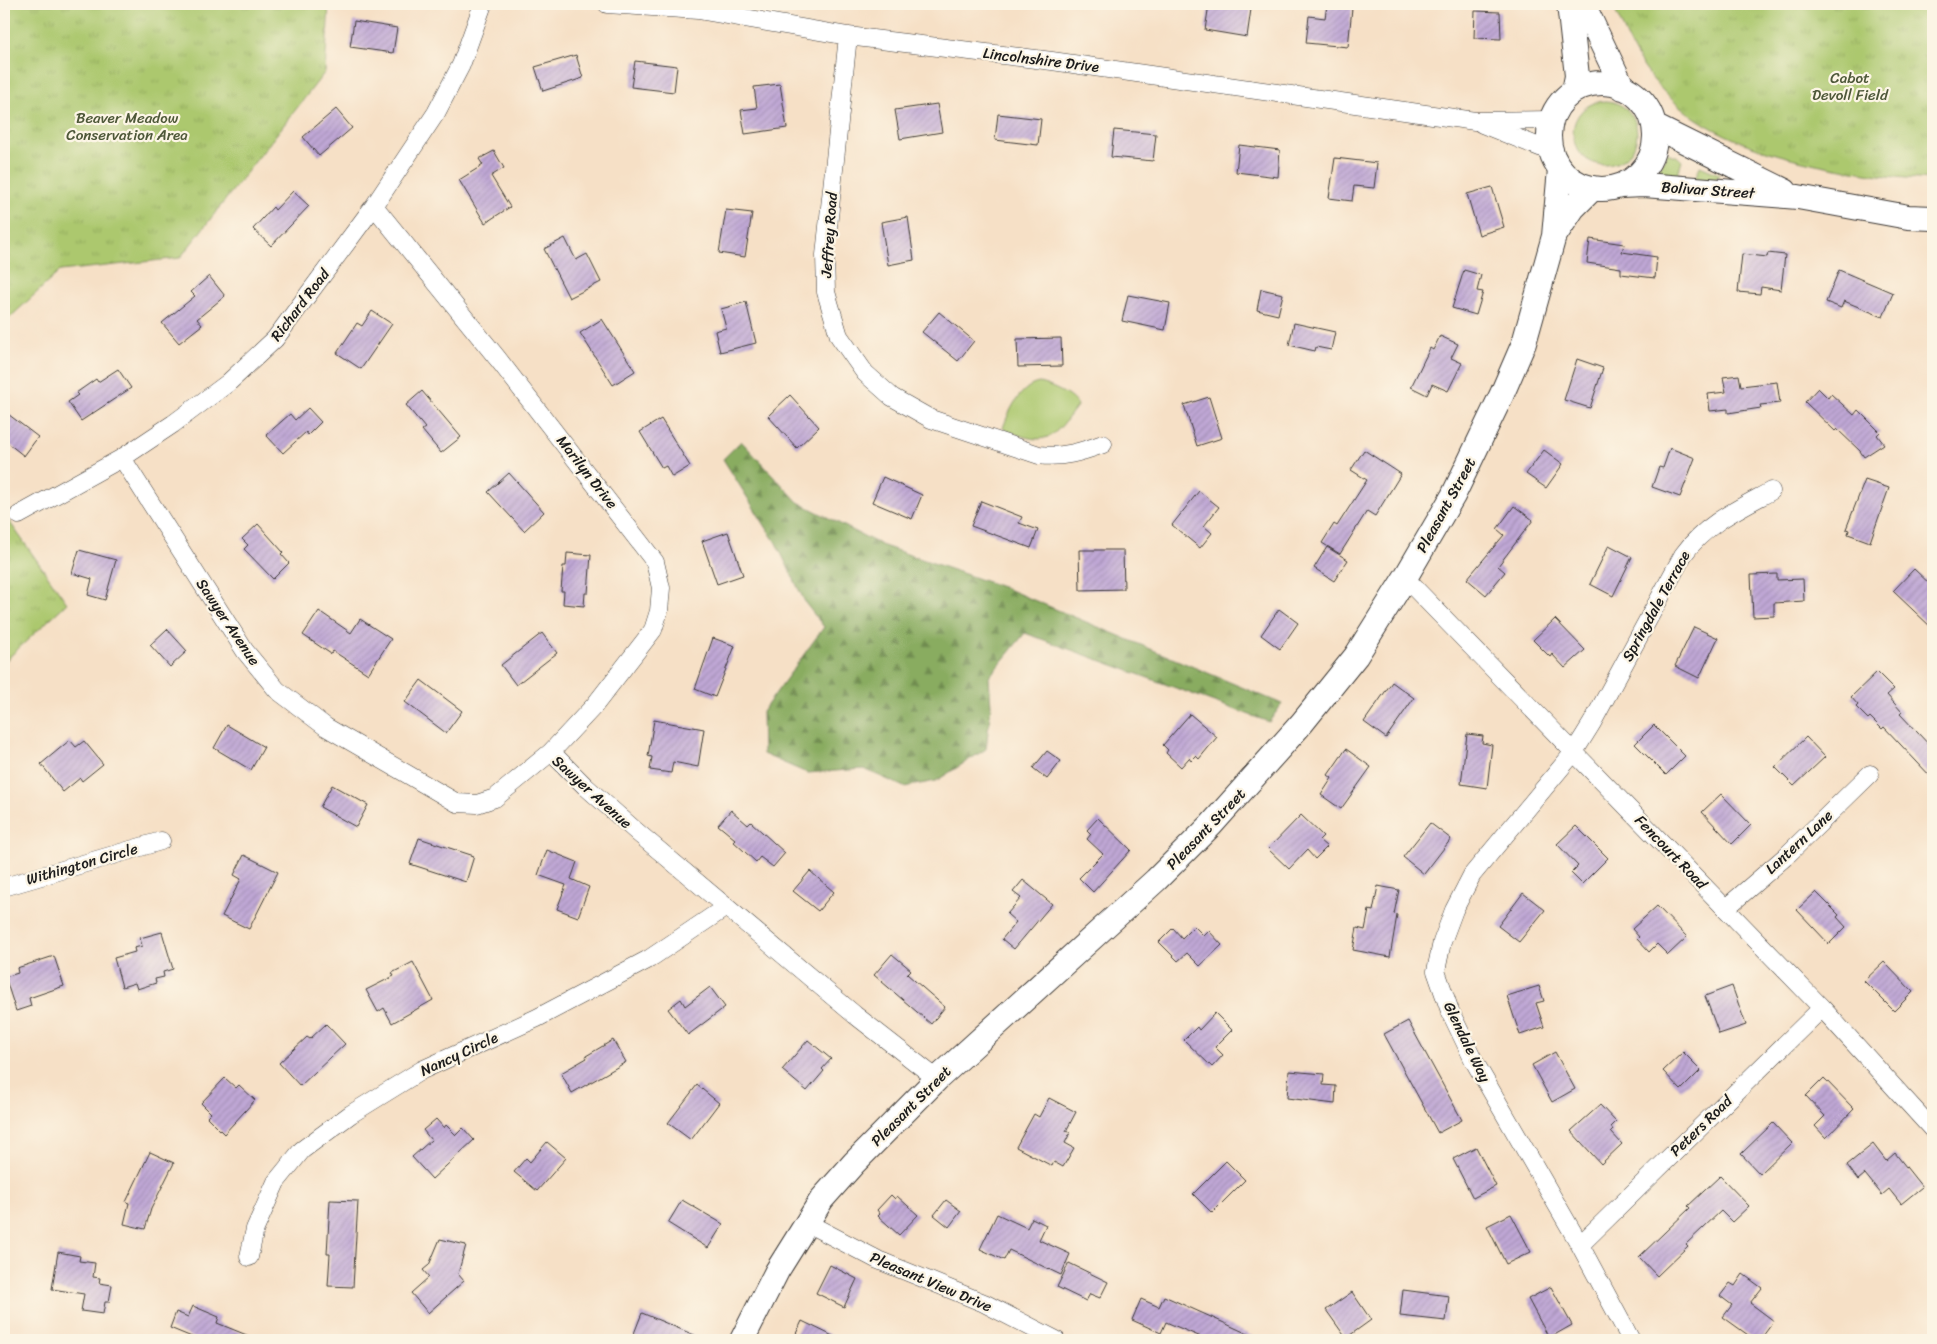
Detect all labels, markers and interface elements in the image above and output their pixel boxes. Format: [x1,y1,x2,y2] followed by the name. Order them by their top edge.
[981,40,1101,80] street label: Lincolnshire Drive
[1812,65,1889,108] park label: Cabot Devoll Field
[66,105,188,148] park label: Beaver Meadow Conservation Area
[1660,174,1757,206] street label: Bolivar Street
[813,190,845,280] street label: Jeffrey Road
[264,262,337,347] street label: Richard Road
[550,429,624,515] street label: Marilyn Drive
[1409,452,1483,558] street label: Pleasant Street
[1615,546,1697,666] street label: Springdale Terrace
[189,573,267,671] street label: Sawyer Avenue
[546,749,638,836] street label: Sawyer Avenue
[1160,782,1252,876] street label: Pleasant Street
[1759,803,1839,881] street label: Lantern Lane
[1628,808,1714,896] street label: Fencourt Road
[23,836,141,892] street label: Withington Circle
[1436,997,1498,1087] street label: Glendale Way
[416,1025,502,1083] street label: Nancy Circle
[864,1059,958,1153] street label: Pleasant Street
[1663,1088,1739,1163] street label: Peters Road
[866,1245,996,1320] street label: Pleasant View Drive

